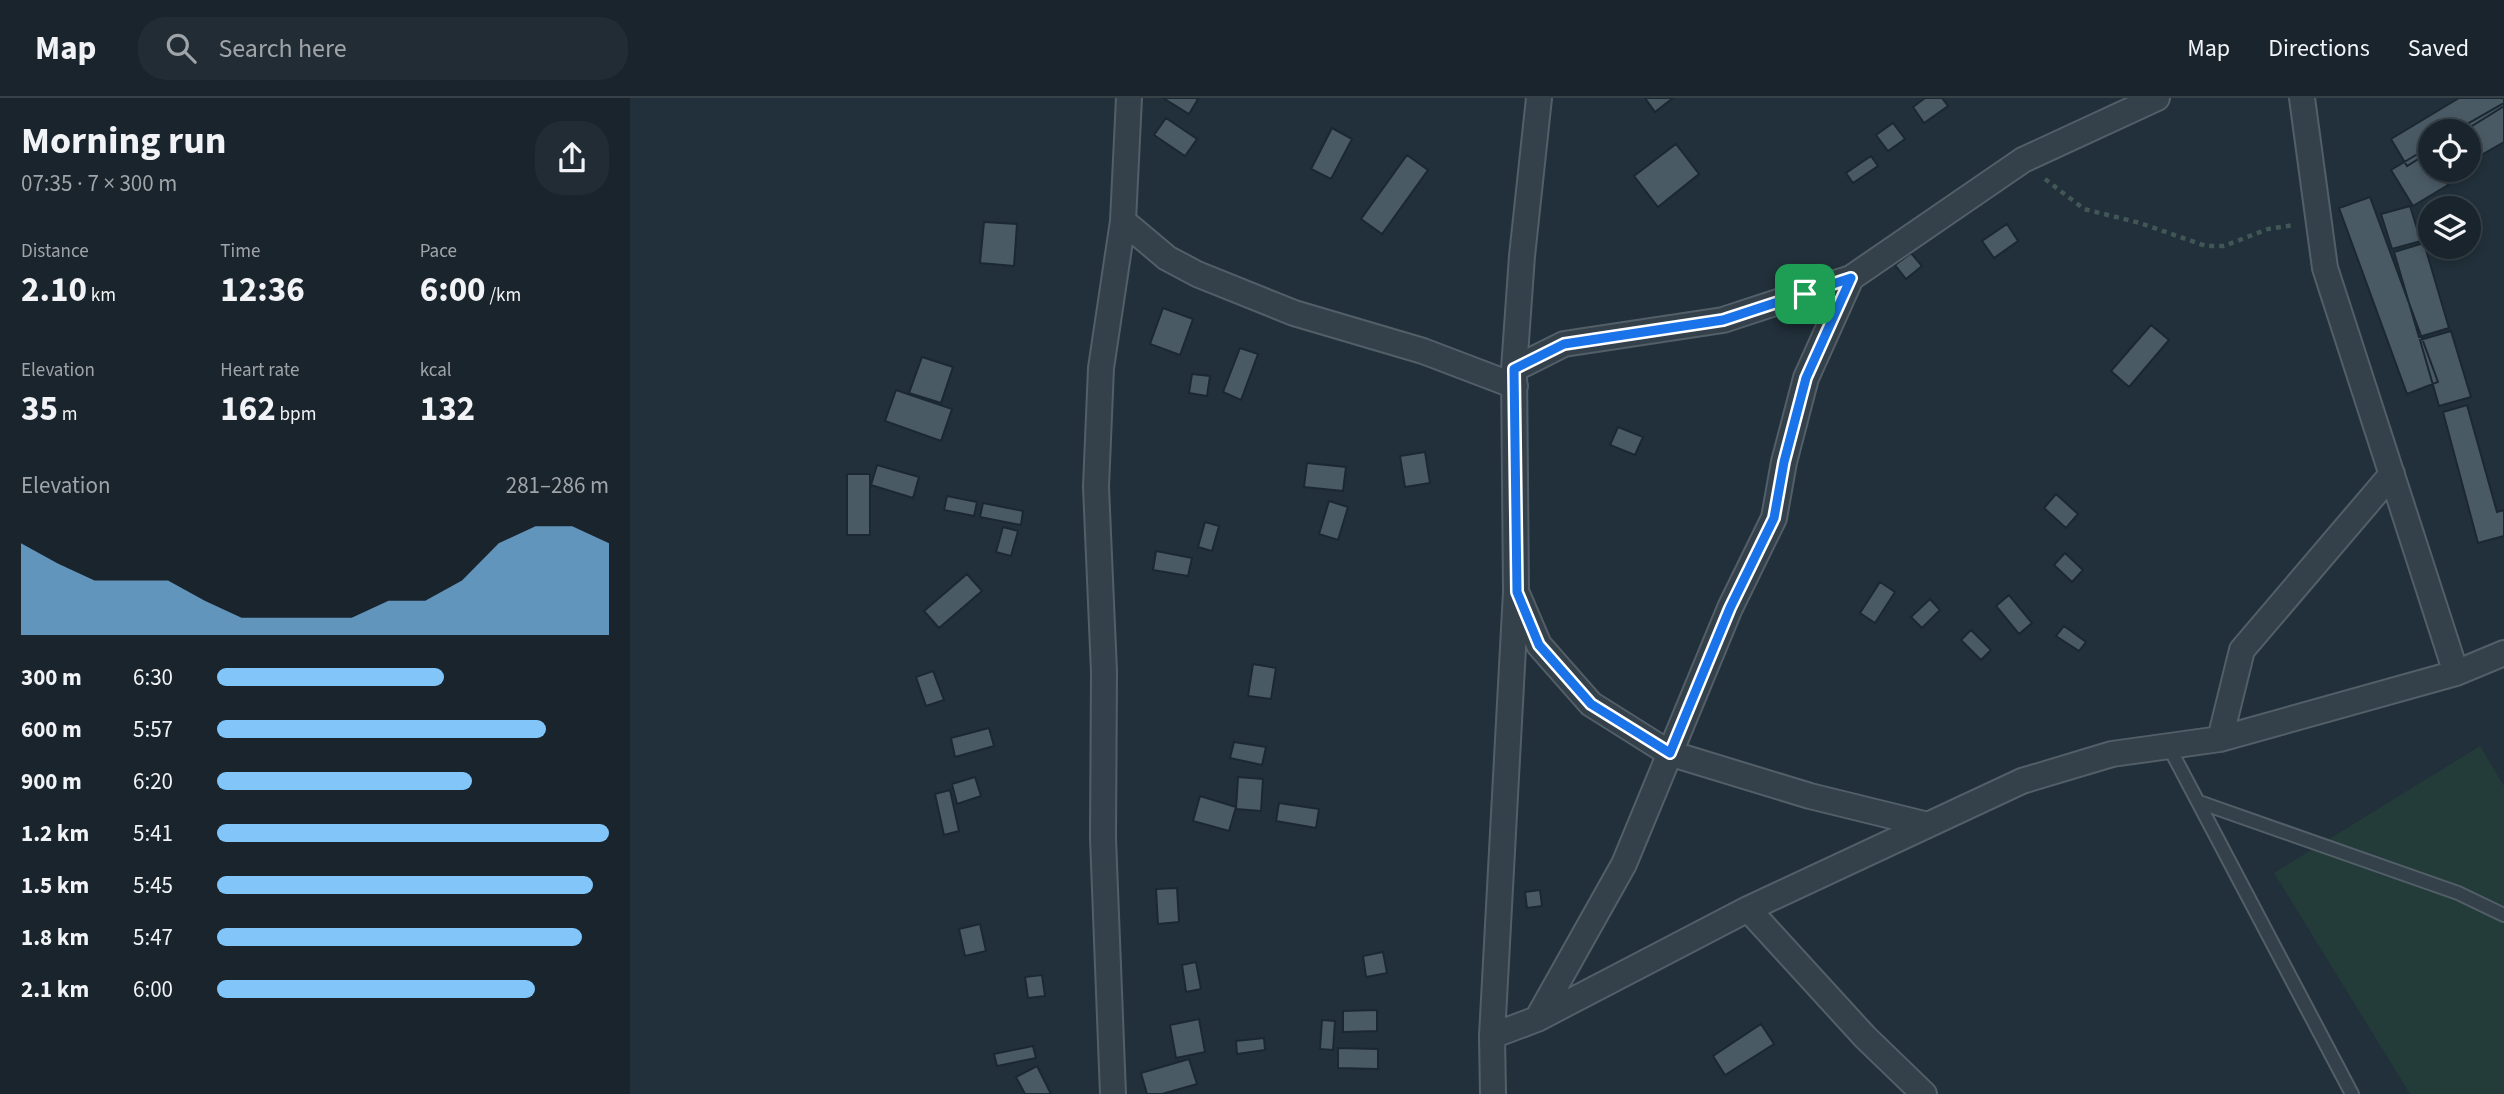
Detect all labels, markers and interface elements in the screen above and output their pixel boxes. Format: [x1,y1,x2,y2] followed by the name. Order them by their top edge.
[138,17,628,80] search box
[35,25,96,72] text: Map
[162,29,200,67] icon: search
[218,30,347,67] text: Search here
[2187,31,2230,66] text: Map
[2268,31,2370,66] text: Directions
[2408,31,2469,66] text: Saved
[21,114,226,168] text: Morning run
[2418,119,2481,259] map controls
[2418,119,2481,182] button: locate
[535,121,609,195] button: share
[21,167,177,200] text: 07:35 · 7 × 300 m
[2418,196,2481,259] button: layers
[21,238,89,265] text: Distance
[220,238,260,265] text: Time
[420,238,457,265] text: Pace
[1775,264,1835,324] pin
[21,265,87,315] text: 2.10
[220,265,305,315] text: 12:36
[420,265,486,315] text: 6:00
[1786,275,1824,313] icon: arrive
[87,282,116,309] text: km
[486,282,521,309] text: /km
[21,357,95,384] text: Elevation
[220,357,299,384] text: Heart rate
[420,357,452,384] text: kcal
[21,384,58,434] text: 35
[220,384,276,434] text: 162
[420,384,475,434] text: 132
[58,401,78,428] text: m
[276,401,316,428] text: bpm
[21,469,111,502] text: Elevation
[506,469,609,502] text: 281–286 m
[21,661,82,694] text: 300 m
[133,661,173,694] text: 6:30
[21,713,82,746] text: 600 m
[133,713,173,746] text: 5:57
[21,765,82,798] text: 900 m
[133,765,173,798] text: 6:20
[21,817,89,850] text: 1.2 km
[133,817,173,850] text: 5:41
[21,869,89,902] text: 1.5 km
[133,869,173,902] text: 5:45
[21,921,89,954] text: 1.8 km
[133,921,173,954] text: 5:47
[21,973,89,1006] text: 2.1 km
[133,973,173,1006] text: 6:00

